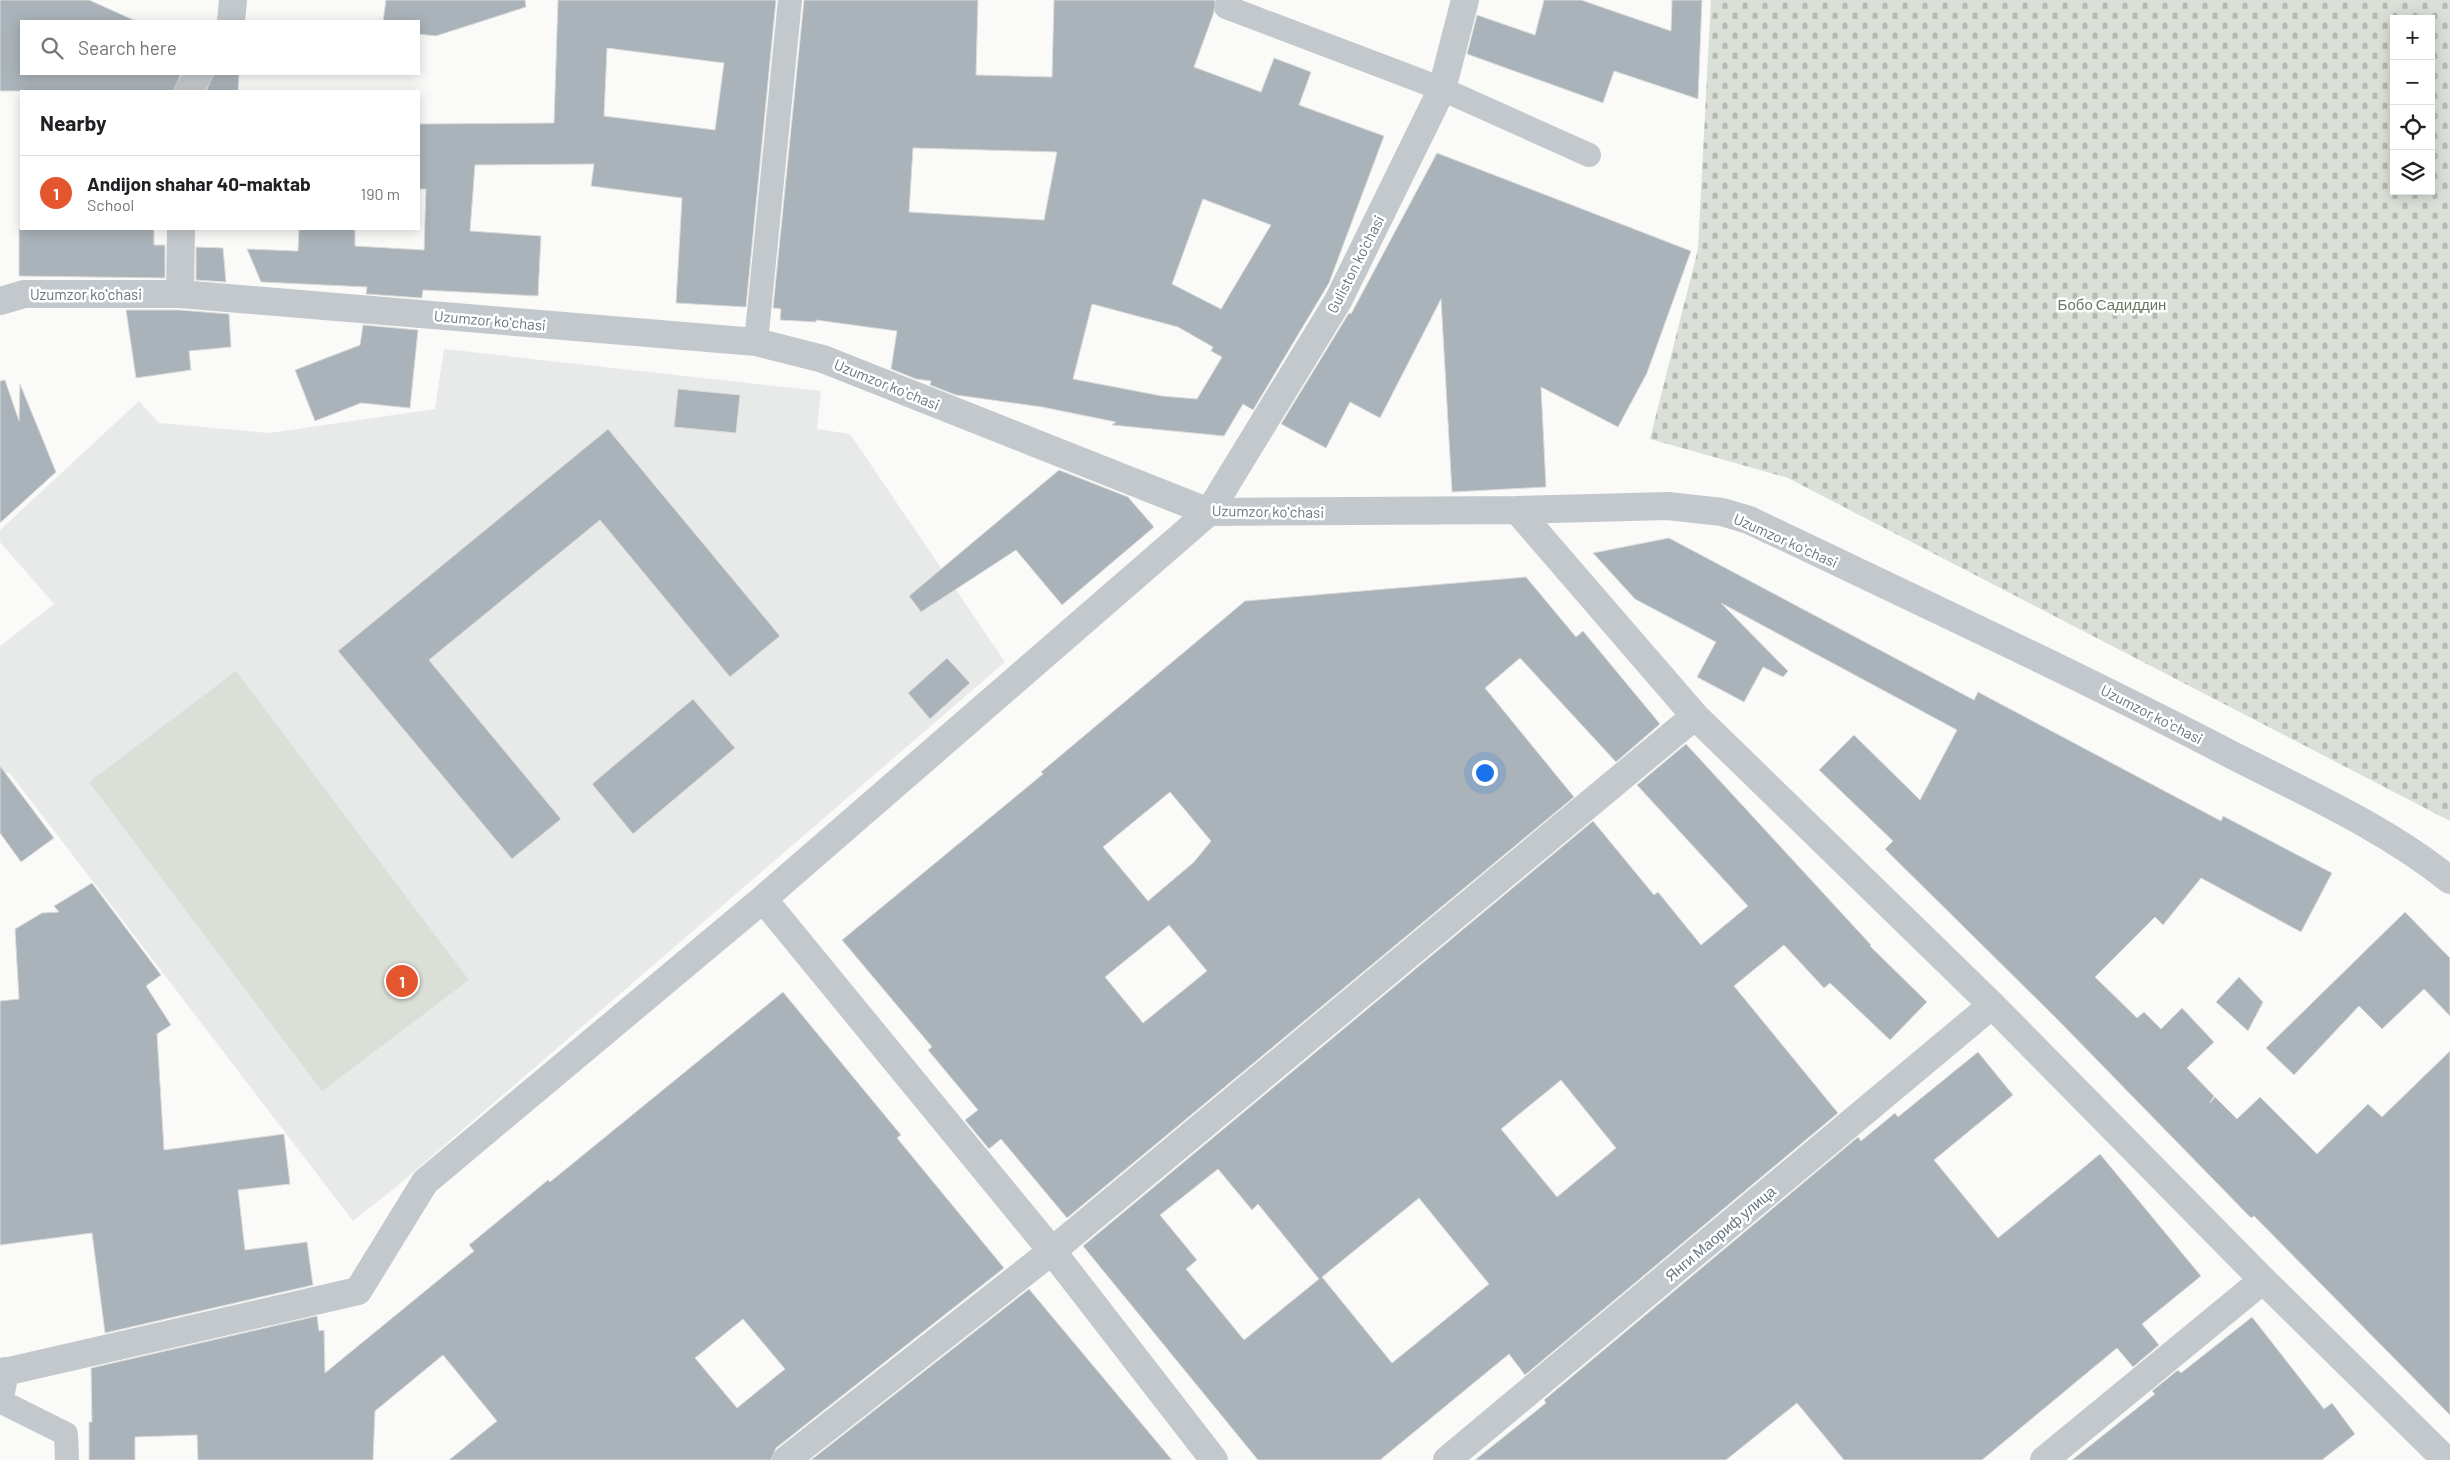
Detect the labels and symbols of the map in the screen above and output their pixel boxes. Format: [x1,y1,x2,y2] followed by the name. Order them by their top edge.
[1323,212,1387,316] street label: Guliston ko'chasi
[30,285,142,303] street label: Uzumzor koʻchasi
[2058,295,2166,313] park label: Бобо Садиддин
[433,306,547,334] street label: Uzumzor koʻchasi
[832,355,942,413] street label: Uzumzor koʻchasi
[1212,501,1324,521] street label: Uzumzor koʻchasi
[1731,509,1841,571] street label: Uzumzor koʻchasi
[2098,681,2206,747] street label: Uzumzor koʻchasi
[1472,760,1498,786] your location
[386,962,418,1000] pin: 1
[1661,1181,1779,1284] street label: Янги Маориф улица

